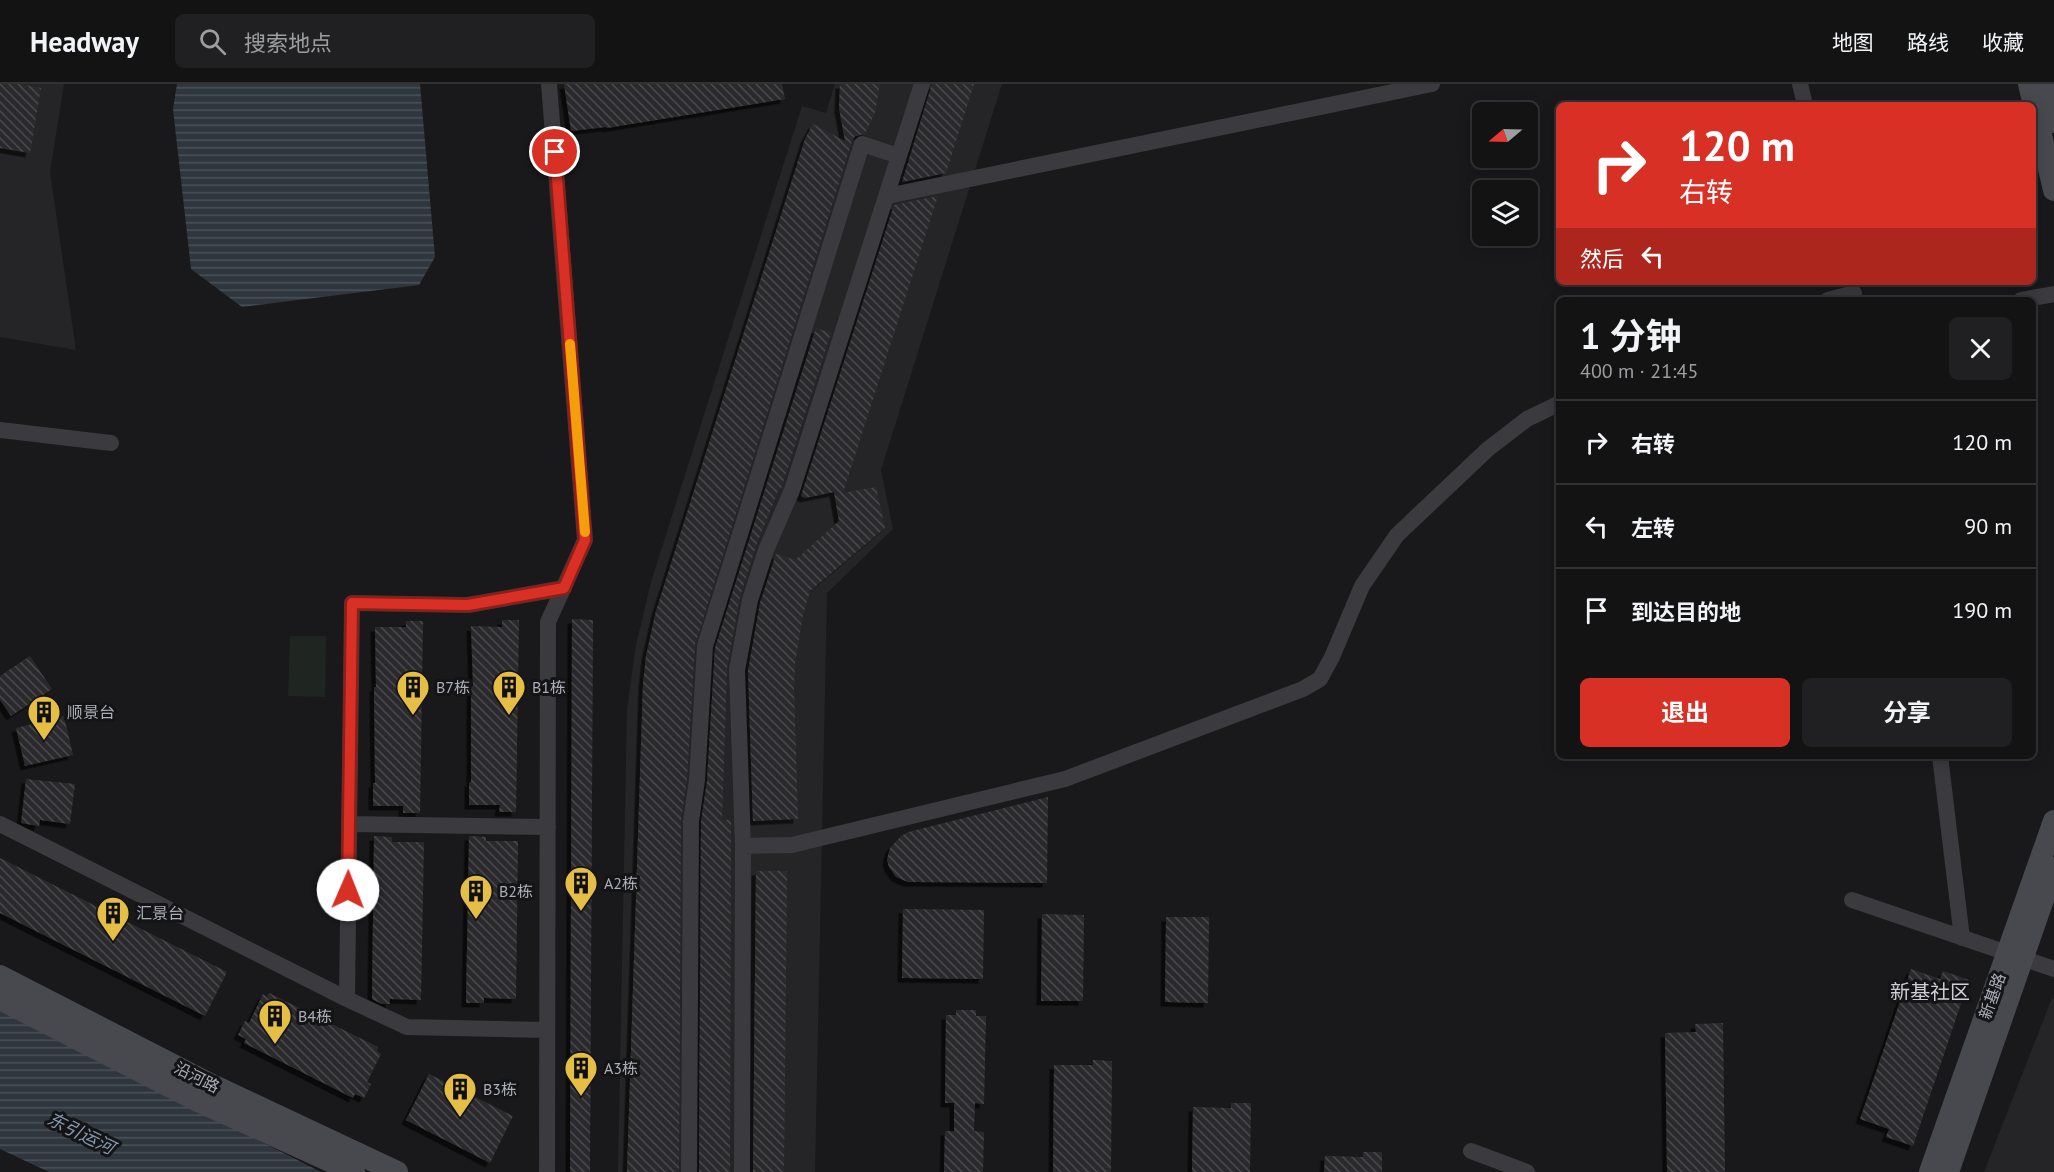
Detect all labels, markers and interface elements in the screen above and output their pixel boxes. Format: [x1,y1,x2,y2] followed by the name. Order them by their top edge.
[175,14,595,68] search box
[30,23,139,60] text: Headway
[196,25,229,58] icon: search
[244,29,332,57] text: 搜索地点
[1832,29,1874,56] text: 地图
[1907,29,1949,56] text: 路线
[1982,29,2024,56] text: 收藏
[1472,102,1538,168] north arrow
[1472,102,1538,246] map controls
[1679,118,1795,173] text: 120 m
[529,126,580,177] pin
[1580,126,1658,204] icon: right
[538,135,571,168] icon: arrive
[1679,175,1733,209] text: 右转
[1472,180,1538,246] button: layers
[1636,240,1669,273] icon: left
[1580,245,1624,273] text: 然后
[1580,312,1682,359] text: 1 分钟
[1949,317,2012,380] button: close
[1580,358,1698,384] text: 400 m · 21:45
[1580,426,1613,459] icon: right
[1952,428,2012,456] text: 120 m
[1631,430,1675,458] text: 右转
[1580,510,1613,543] icon: left
[1964,512,2012,540] text: 90 m
[1631,514,1675,542] text: 左转
[1580,594,1613,627] icon: arrive
[1952,596,2012,624] text: 190 m
[1631,598,1741,626] text: 到达目的地
[395,669,431,716] building icon: B7栋
[491,669,527,716] building icon: B1栋
[436,677,470,697] place label: B7栋
[532,677,566,697] place label: B1栋
[1580,678,1790,747] button: 退出
[1802,678,2012,747] button: 分享
[26,694,62,741] building icon: 顺景台
[67,702,115,722] place label: 顺景台
[316,858,380,922] position arrow
[563,865,599,912] building icon: A2栋
[458,873,494,920] building icon: B2栋
[604,873,638,893] place label: A2栋
[499,881,533,901] place label: B2栋
[95,895,131,942] building icon: 汇景台
[136,903,184,923] place label: 汇景台
[1974,970,2010,1022] street label: 新基路
[1890,979,1970,1005] district label: 新基社区
[257,998,293,1045] building icon: B4栋
[298,1006,332,1026] place label: B4栋
[563,1050,599,1097] building icon: A3栋
[171,1057,223,1097] street label: 沿河路
[604,1058,638,1078] place label: A3栋
[442,1071,478,1118] building icon: B3栋
[483,1079,517,1099] place label: B3栋
[44,1107,121,1160] water label: 东引运河

